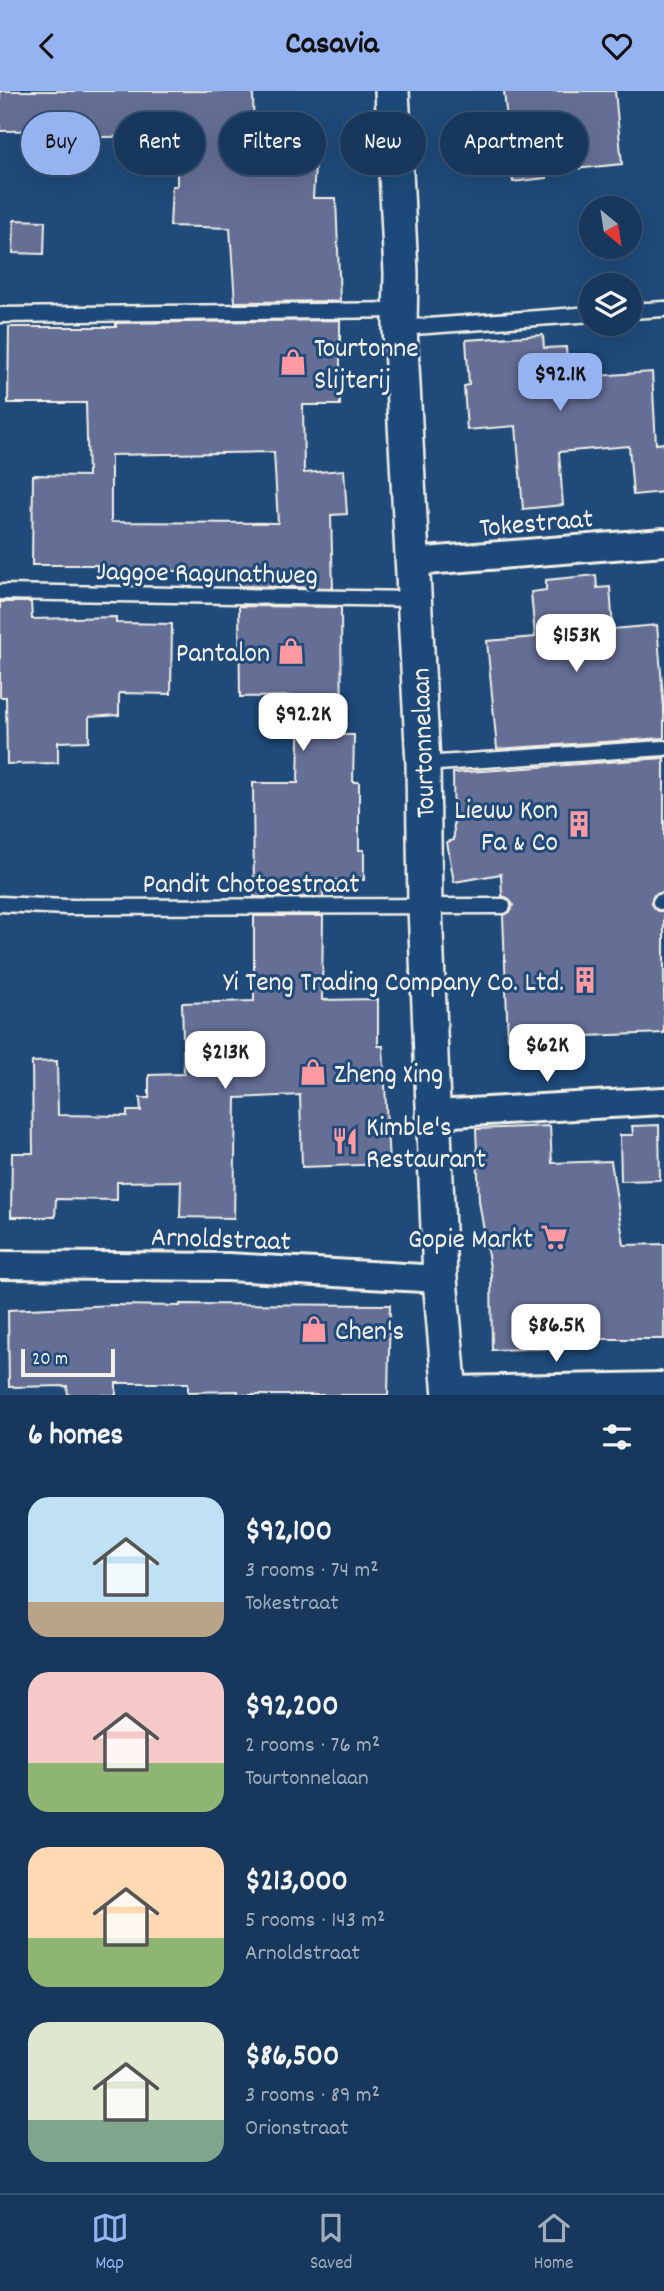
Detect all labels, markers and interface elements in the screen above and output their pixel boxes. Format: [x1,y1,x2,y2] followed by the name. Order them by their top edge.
[285,23,379,69] text: Casavia
[28,27,66,65] icon: back
[598,27,636,65] icon: heart
[21,112,100,175] chip: Buy
[114,112,205,175] chip: Rent
[219,112,326,175] chip: Filters
[340,112,426,175] chip: New
[440,112,588,175] chip: Apartment
[579,196,642,259] north arrow
[579,196,642,336] map controls
[579,273,642,336] button: layers
[314,331,419,403] place label: Tourtonne Slijterij
[278,347,308,377] shop icon: Tourtonne Slijterij
[503,353,617,413] pin: $92.1K
[534,359,586,392] text: $92.1K
[478,501,595,551] street label: Tokestraat
[96,554,318,598] street label: Jaggoe Ragunathweg
[527,615,625,674] pin: $153K
[552,620,600,653] text: $153K
[176,636,270,676] place label: Pantalon
[276,636,306,666] shop icon: Pantalon
[403,667,449,819] street label: Tourtonnelaan
[246,693,360,753] pin: $92.2K
[275,699,331,732] text: $92.2K
[454,793,558,865] place label: Lieuw Kon Fa & Co
[564,809,594,839] building icon: Lieuw Kon Fa & Co
[142,867,360,907] street label: Pandit Chotoestraat
[223,965,564,1005] place label: Yi Teng Trading Company Co. Ltd.
[570,965,600,995] building icon: Yi Teng Trading Company Co. Ltd.
[506,1025,588,1084] pin: $62K
[525,1030,569,1063] text: $62K
[176,1031,274,1091] pin: $213K
[201,1037,249,1070] text: $213K
[298,1057,328,1087] shop icon: Zheng Xing
[334,1057,443,1097] place label: Zheng Xing
[366,1110,486,1182] place label: Kimble's Restaurant
[330,1126,360,1156] restaurant icon: Kimble's Restaurant
[150,1220,291,1264] street label: Arnoldstraat
[408,1222,533,1262] place label: Gopie Markt
[539,1222,569,1252] supermarket icon: Gopie Markt
[499,1305,613,1364] pin: $86.5K
[527,1310,585,1343] text: $86.5K
[299,1314,329,1344] shop icon: Chen's
[335,1314,404,1354] place label: Chen's
[21,1346,116,1378] scale bar
[32,1347,68,1374] text: 20 m
[28,1416,123,1459] text: 6 homes
[598,1418,636,1456] icon: filters
[245,1512,332,1555] text: $92,100
[84,1525,168,1609] icon: home
[245,1555,379,1588] text: 3 rooms · 74 m²
[245,1588,339,1621] text: Tokestraat
[245,1687,339,1730] text: $92,200
[84,1700,168,1784] icon: home
[245,1730,380,1763] text: 2 rooms · 76 m²
[245,1763,369,1796] text: Tourtonnelaan
[245,1862,348,1905] text: $213,000
[84,1875,168,1959] icon: home
[245,1905,385,1938] text: 5 rooms · 143 m²
[245,1938,360,1971] text: Arnoldstraat
[245,2037,339,2080] text: $86,500
[84,2050,168,2134] icon: home
[245,2080,380,2113] text: 3 rooms · 89 m²
[245,2113,349,2146] text: Orionstraat
[91,2209,129,2278] tab: Map
[310,2209,352,2278] tab: Saved
[534,2209,573,2278] tab: Home

